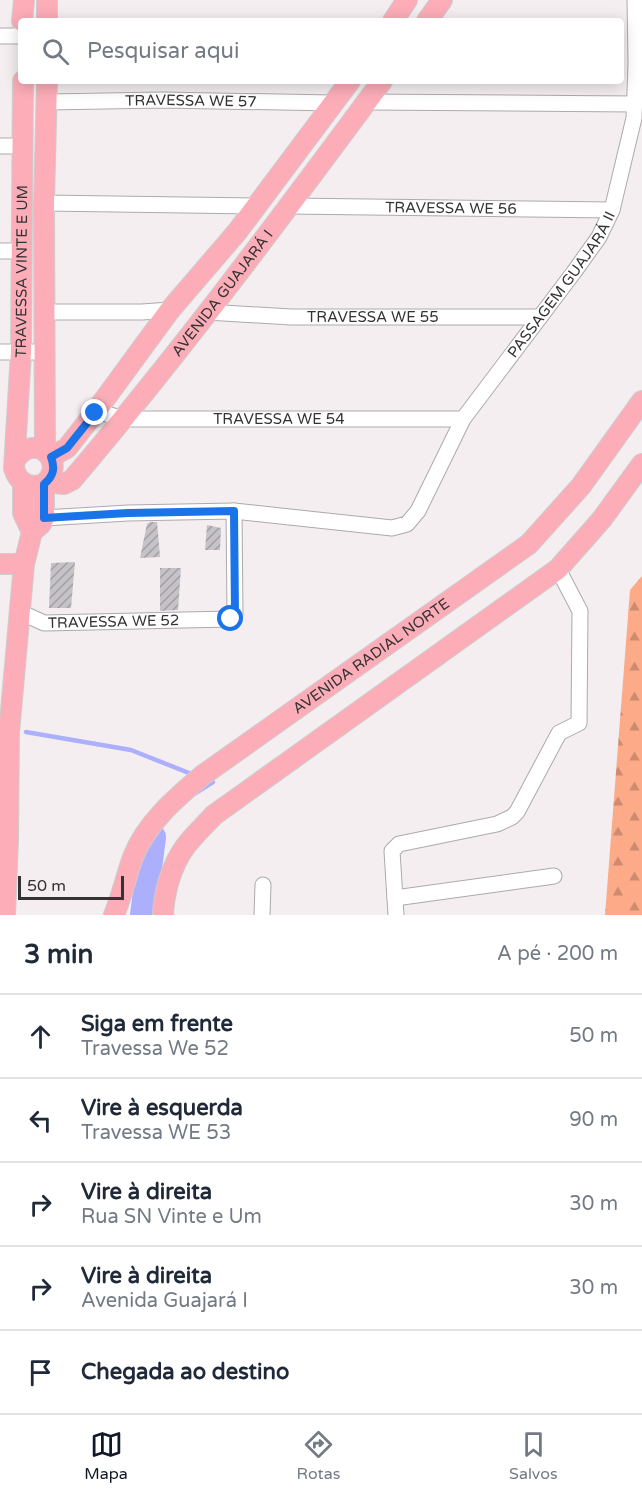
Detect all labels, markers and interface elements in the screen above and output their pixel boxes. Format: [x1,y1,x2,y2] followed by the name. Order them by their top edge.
[18,18,624,84] search box
[39,35,72,68] icon: search
[87,38,239,64] text: Pesquisar aqui
[125,91,257,111] street label: TRAVESSA WE 57
[12,185,31,358] street label: TRAVESSA VINTE E UM
[385,198,517,218] street label: TRAVESSA WE 56
[503,208,619,361] street label: PASSAGEM GUAJARÁ II
[168,226,277,360] street label: AVENIDA GUAJARÁ I
[307,308,439,326] street label: TRAVESSA WE 55
[81,399,107,425] route end
[213,410,345,428] street label: TRAVESSA WE 54
[289,594,453,718] street label: AVENIDA RADIAL NORTE
[217,605,243,631] route start
[48,611,179,632] street label: TRAVESSA WE 52
[18,873,124,900] scale bar
[27,876,66,896] text: 50 m
[24,939,93,970] text: 3 min
[497,942,618,966] text: A pé · 200 m
[81,1011,233,1037] text: Siga em frente
[24,1020,57,1053] icon: ahead
[569,1024,618,1048] text: 50 m
[81,1037,229,1061] text: Travessa We 52
[81,1095,243,1121] text: Vire à esquerda
[24,1104,57,1137] icon: left
[569,1108,618,1132] text: 90 m
[81,1121,231,1145] text: Travessa WE 53
[81,1179,212,1205] text: Vire à direita
[24,1188,57,1221] icon: right
[569,1192,618,1216] text: 30 m
[81,1205,262,1229] text: Rua SN Vinte e Um
[81,1263,212,1289] text: Vire à direita
[24,1272,57,1305] icon: right
[569,1276,618,1300] text: 30 m
[81,1289,248,1313] text: Avenida Guajará I
[24,1356,57,1389] icon: arrive
[81,1359,289,1385] text: Chegada ao destino
[84,1428,128,1484] tab: Mapa
[297,1428,340,1484] tab: Rotas
[509,1428,558,1484] tab: Salvos

